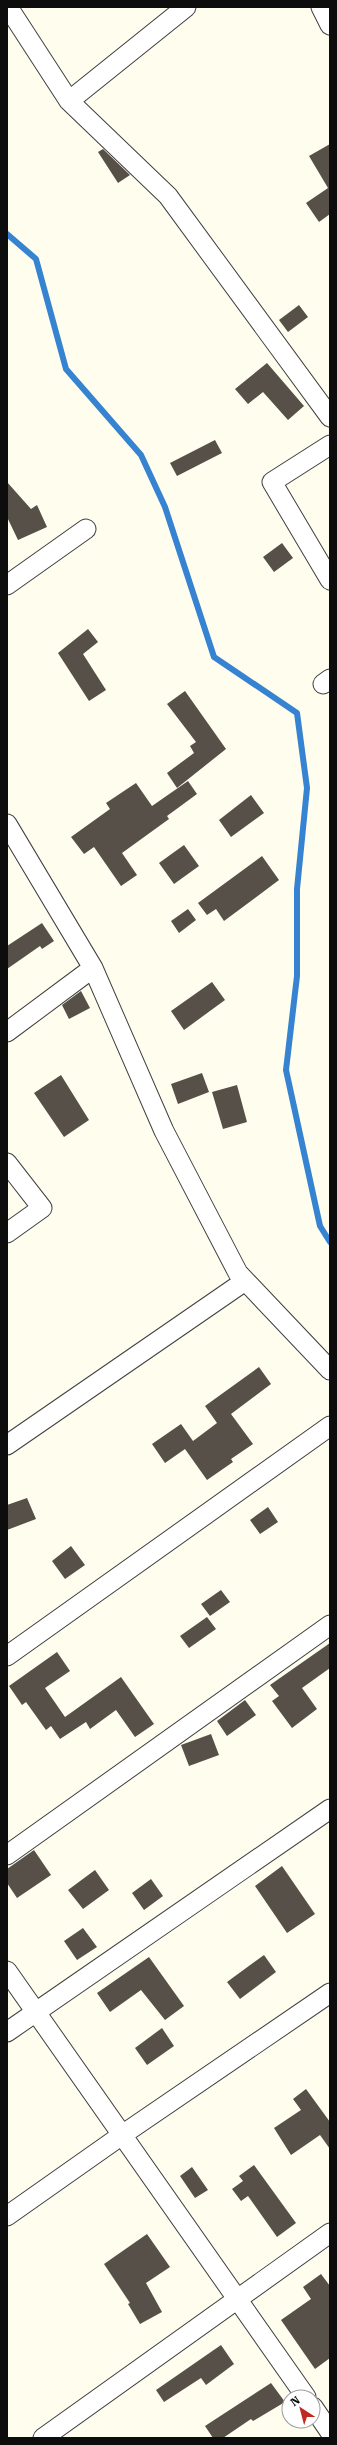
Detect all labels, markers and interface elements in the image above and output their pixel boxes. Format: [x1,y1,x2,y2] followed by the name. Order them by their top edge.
[281,2389,321,2429] north arrow
[288,2393,303,2409] text: N

